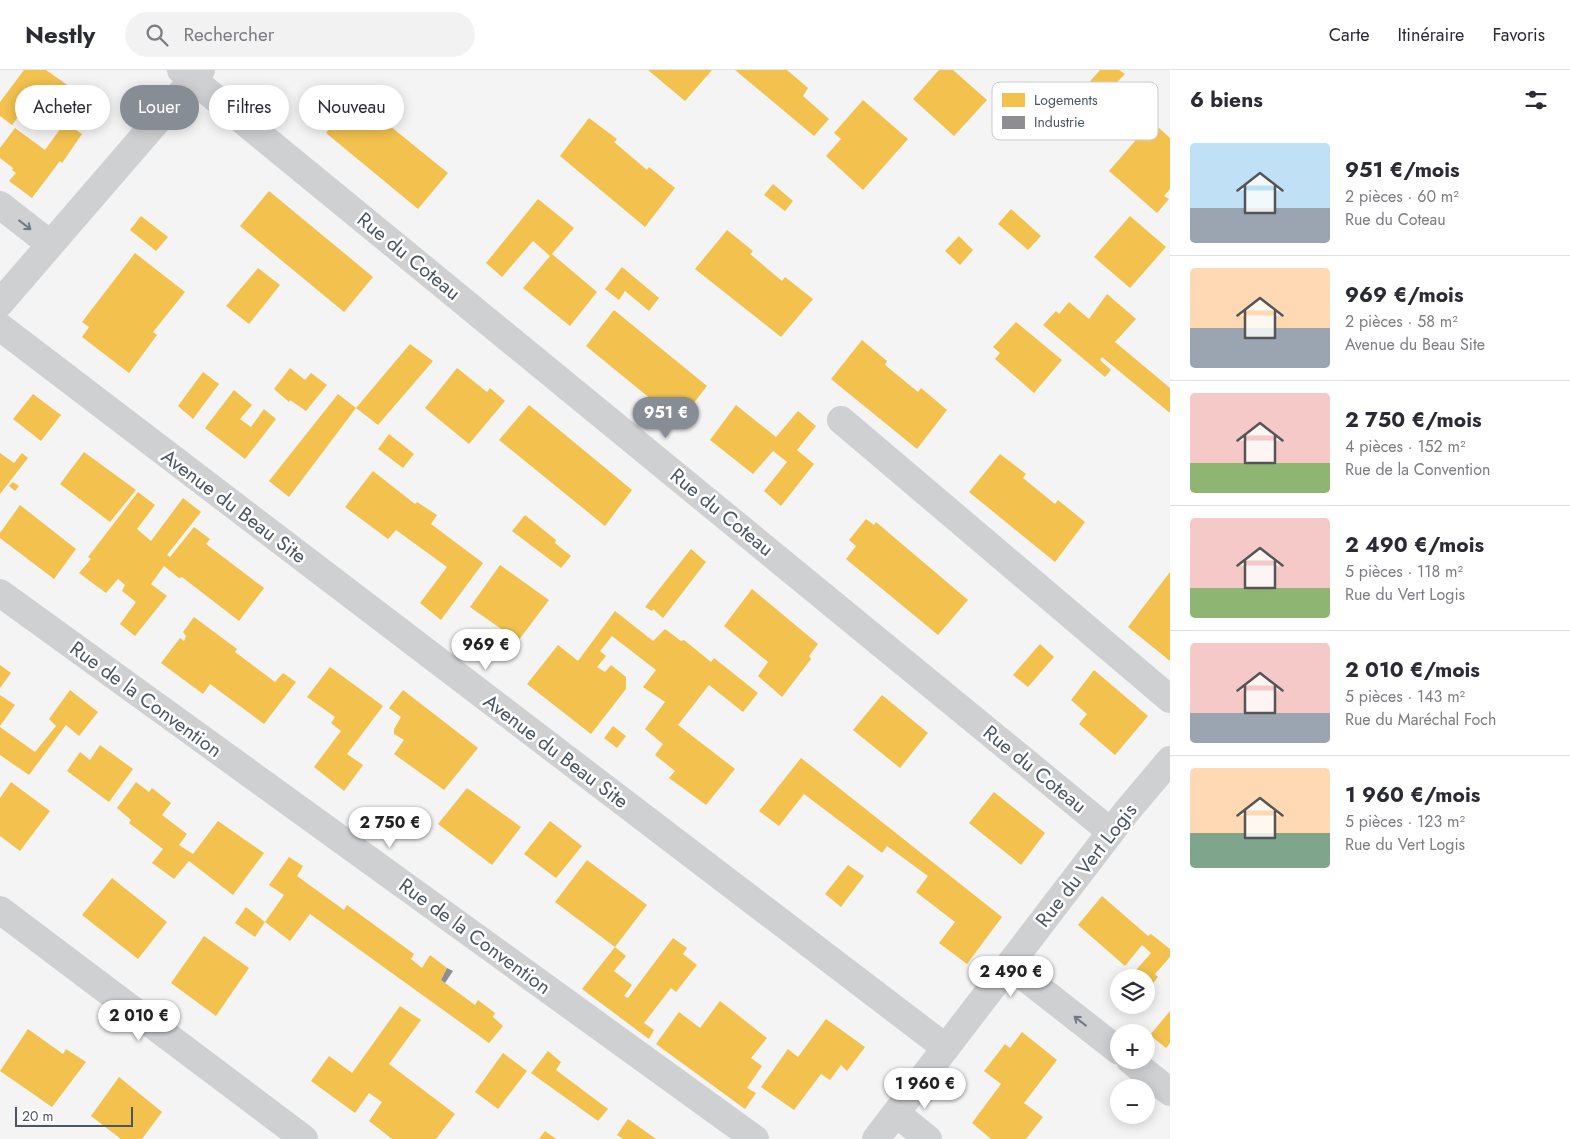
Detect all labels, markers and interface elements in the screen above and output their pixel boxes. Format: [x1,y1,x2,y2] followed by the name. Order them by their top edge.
[125,12,475,57] search box
[25,17,95,52] text: Nestly
[143,21,171,49] icon: search
[183,21,274,48] text: Rechercher
[1329,22,1370,48] text: Carte
[1398,22,1464,48] text: Itinéraire
[1492,22,1545,48] text: Favoris
[992,82,1158,140] legend
[15,85,110,130] chip: Acheter
[120,85,199,130] chip: Louer
[209,85,289,130] chip: Filtres
[299,85,404,130] chip: Nouveau
[1190,85,1263,115] text: 6 biens
[1522,86,1550,114] icon: filters
[1034,90,1098,110] text: Logements
[1034,112,1085,132] text: Industrie
[1345,155,1460,185] text: 951 €/mois
[1230,163,1290,223] icon: home
[1345,185,1459,208] text: 2 pièces · 60 m²
[351,206,467,307] street label: Rue du Coteau
[1345,208,1446,231] text: Rue du Coteau
[18,219,31,230] one-way arrow
[1345,280,1463,310] text: 969 €/mois
[1230,288,1290,348] icon: home
[1345,310,1458,333] text: 2 pièces · 58 m²
[1345,333,1485,356] text: Avenue du Beau Site
[631,396,701,439] pin: 951 €
[644,401,688,424] text: 951 €
[1345,405,1482,435] text: 2 750 €/mois
[1230,413,1290,473] icon: home
[1345,435,1466,458] text: 4 pièces · 152 m²
[155,442,312,571] street label: Avenue du Beau Site
[1345,458,1490,481] text: Rue de la Convention
[664,462,780,563] street label: Rue du Coteau
[1345,530,1484,560] text: 2 490 €/mois
[1230,538,1290,598] icon: home
[1345,560,1463,583] text: 5 pièces · 118 m²
[1345,583,1465,606] text: Rue du Vert Logis
[451,628,521,671] pin: 969 €
[462,633,510,656] text: 969 €
[64,634,228,765] street label: Rue de la Convention
[1345,655,1480,685] text: 2 010 €/mois
[1230,663,1290,723] icon: home
[1345,685,1465,708] text: 5 pièces · 143 m²
[477,687,634,816] street label: Avenue du Beau Site
[1345,708,1496,731] text: Rue du Maréchal Foch
[977,719,1093,820] street label: Rue du Coteau
[1345,780,1480,810] text: 1 960 €/mois
[1230,788,1290,848] icon: home
[1029,797,1144,933] street label: Rue du Vert Logis
[344,806,436,849] pin: 2 750 €
[1345,810,1465,833] text: 5 pièces · 123 m²
[359,811,421,834] text: 2 750 €
[1345,833,1465,856] text: Rue du Vert Logis
[393,871,557,1002] street label: Rue de la Convention
[965,956,1057,998] pin: 2 490 €
[979,960,1043,983] text: 2 490 €
[1110,969,1155,1124] map controls
[1110,969,1155,1014] button: layers
[93,1000,185,1042] pin: 2 010 €
[109,1004,169,1027] text: 2 010 €
[1074,1016,1087,1027] one-way arrow
[1110,1024,1155,1069] button: +
[879,1068,971,1110] pin: 1 960 €
[895,1072,955,1095] text: 1 960 €
[1110,1079,1155,1124] button: −
[15,1104,132,1127] scale bar
[22,1106,54,1126] text: 20 m

